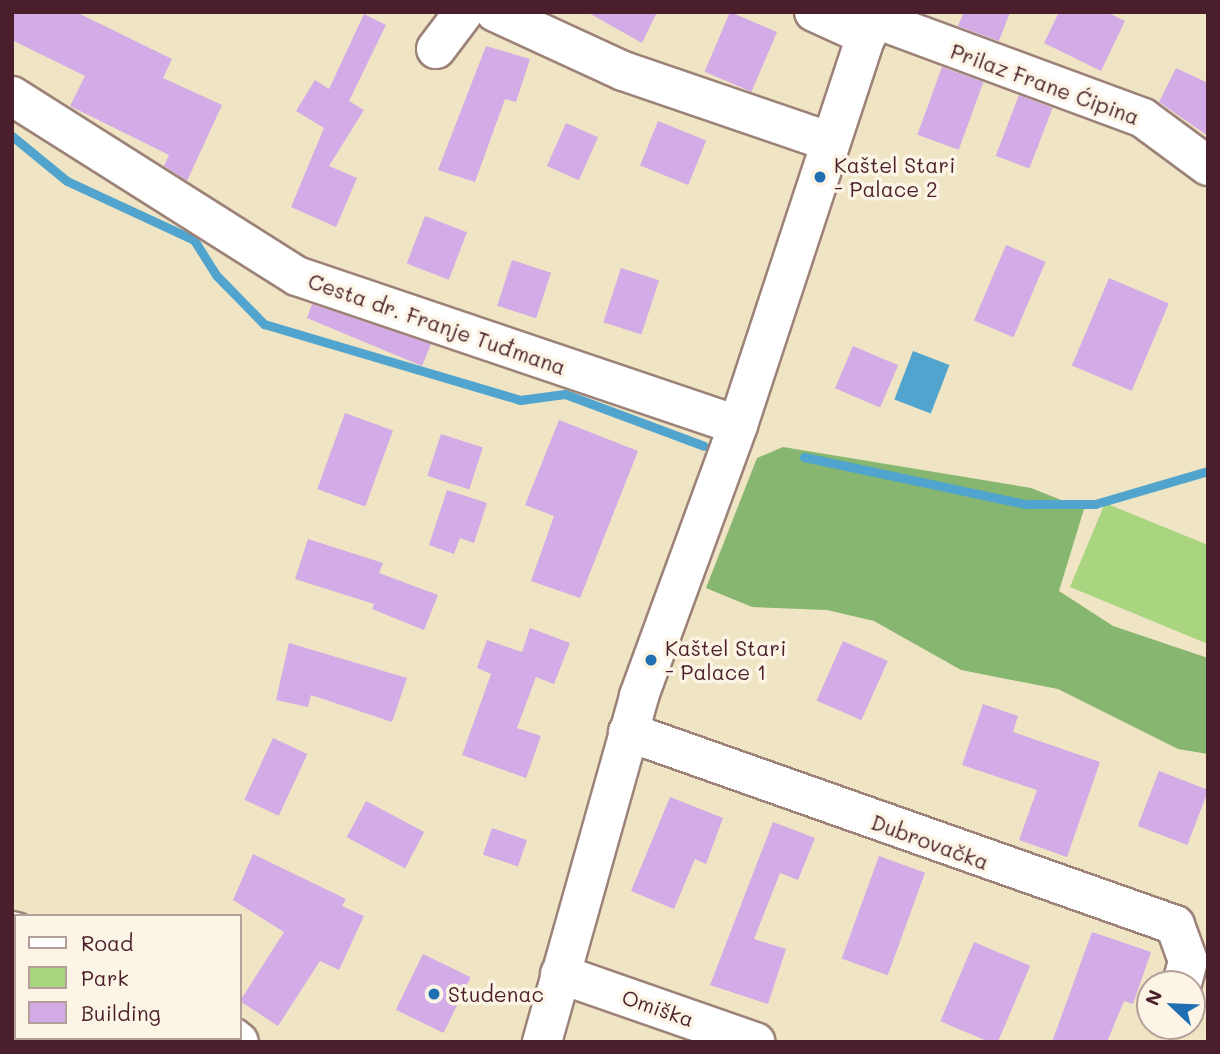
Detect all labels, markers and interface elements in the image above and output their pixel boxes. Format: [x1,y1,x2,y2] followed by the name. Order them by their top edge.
[947,38,1143,130] street label: Prilaz Frane Ćipina
[834,152,955,202] place label: Kaštel Stari - Palace 2
[812,169,828,185] marker: Kaštel Stari - Palace 2
[305,268,569,380] street label: Cesta dr. Franje Tuđmana
[665,635,786,685] place label: Kaštel Stari - Palace 1
[643,652,659,668] marker: Kaštel Stari - Palace 1
[868,809,992,875] street label: Dubrovačka
[14,914,242,1040] legend
[81,929,133,956] text: Road
[81,964,129,991] text: Park
[1136,970,1206,1040] north arrow
[448,981,544,1007] place label: Studenac
[619,984,697,1032] street label: Omiška
[426,986,442,1002] marker: Studenac
[1139,986,1167,1009] text: N
[81,999,161,1026] text: Building

